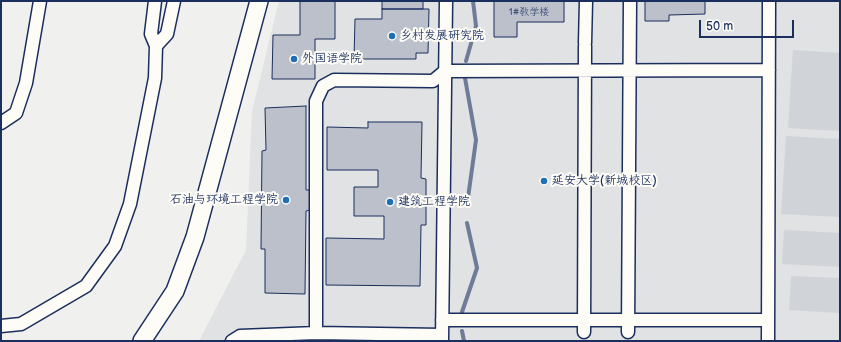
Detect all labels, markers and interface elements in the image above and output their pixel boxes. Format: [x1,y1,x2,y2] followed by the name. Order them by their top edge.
[509,6,549,18] house number: 1#教学楼
[701,12,796,38] scale bar
[706,19,733,34] text: 50 m
[400,29,484,43] place label: 乡村发展研究院
[387,31,397,41] marker: 乡村发展研究院
[302,52,362,66] place label: 外国语学院
[289,54,299,64] marker: 外国语学院
[552,174,657,188] place label: 延安大学(新城校区)
[539,176,549,186] marker: 延安大学(新城校区)
[170,193,278,207] place label: 石油与环境工程学院
[281,195,291,205] marker: 石油与环境工程学院
[398,195,470,209] place label: 建筑工程学院
[385,197,395,207] marker: 建筑工程学院

